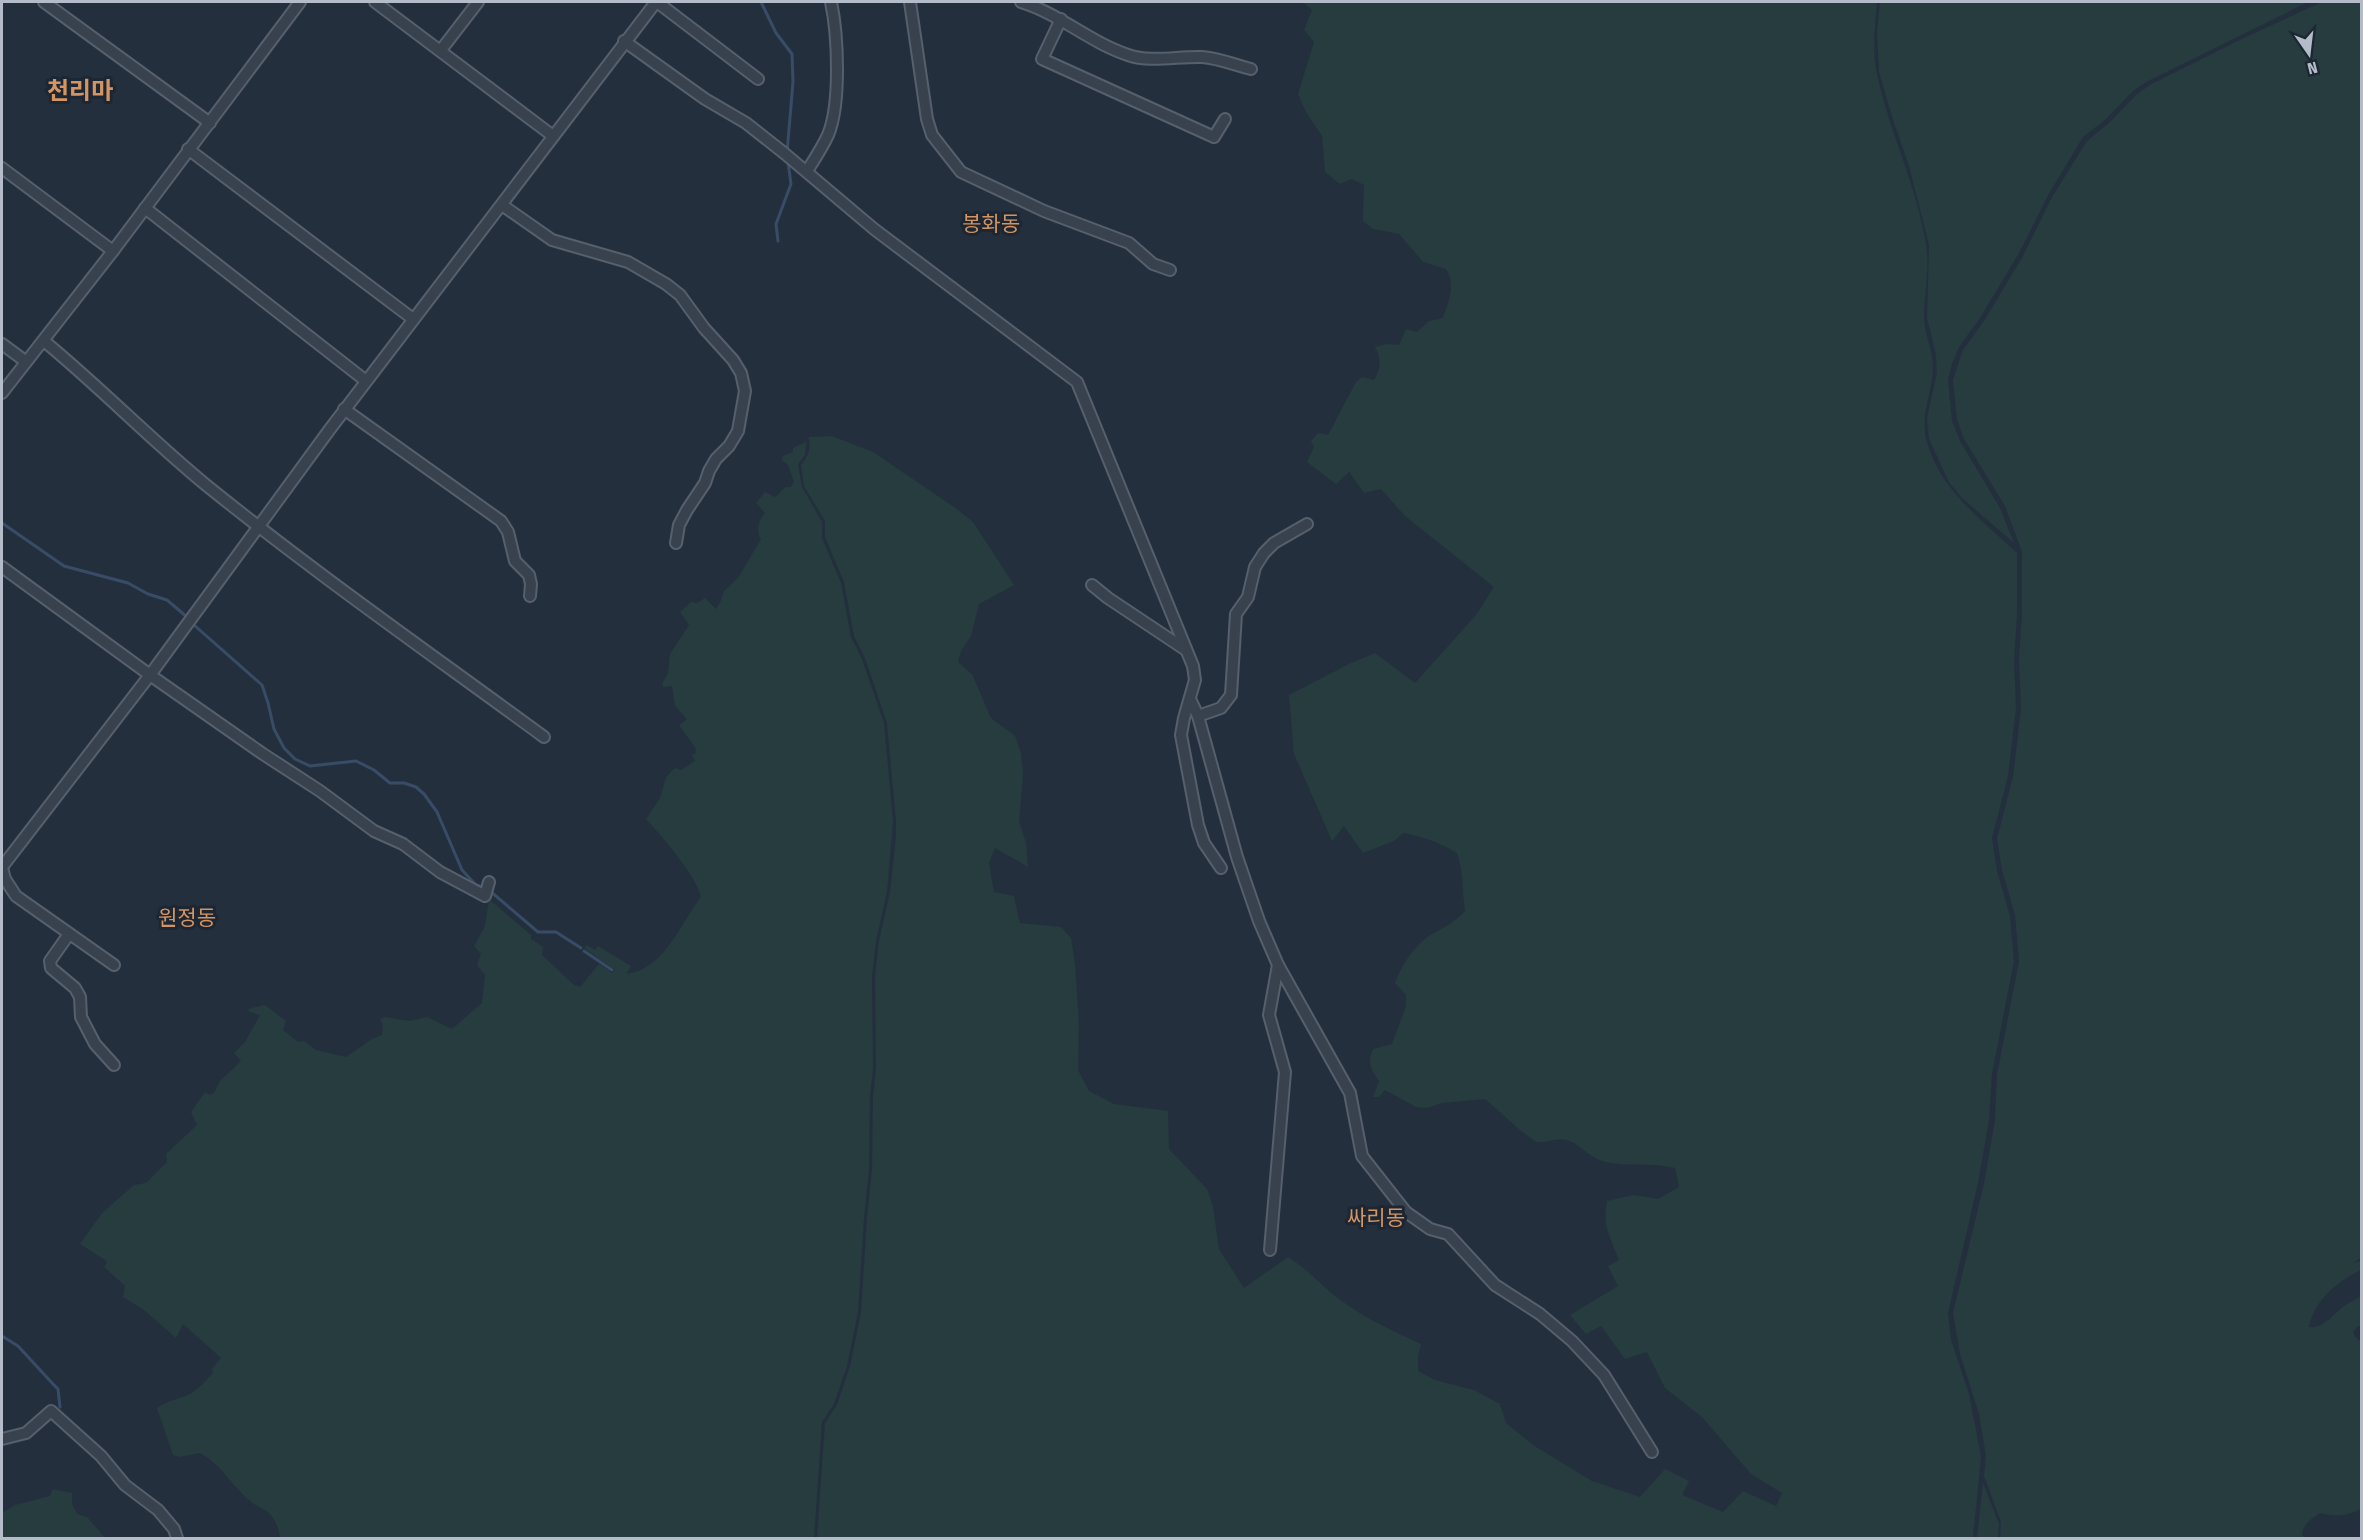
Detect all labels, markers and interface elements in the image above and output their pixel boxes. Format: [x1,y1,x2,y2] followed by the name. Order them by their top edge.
[2279,24,2339,84] north arrow
[2306,58,2319,78] text: N
[47,77,113,105] district label: 천리마
[962,211,1020,237] district label: 봉화동
[158,905,216,931] district label: 원정동
[1347,1205,1405,1231] district label: 싸리동

